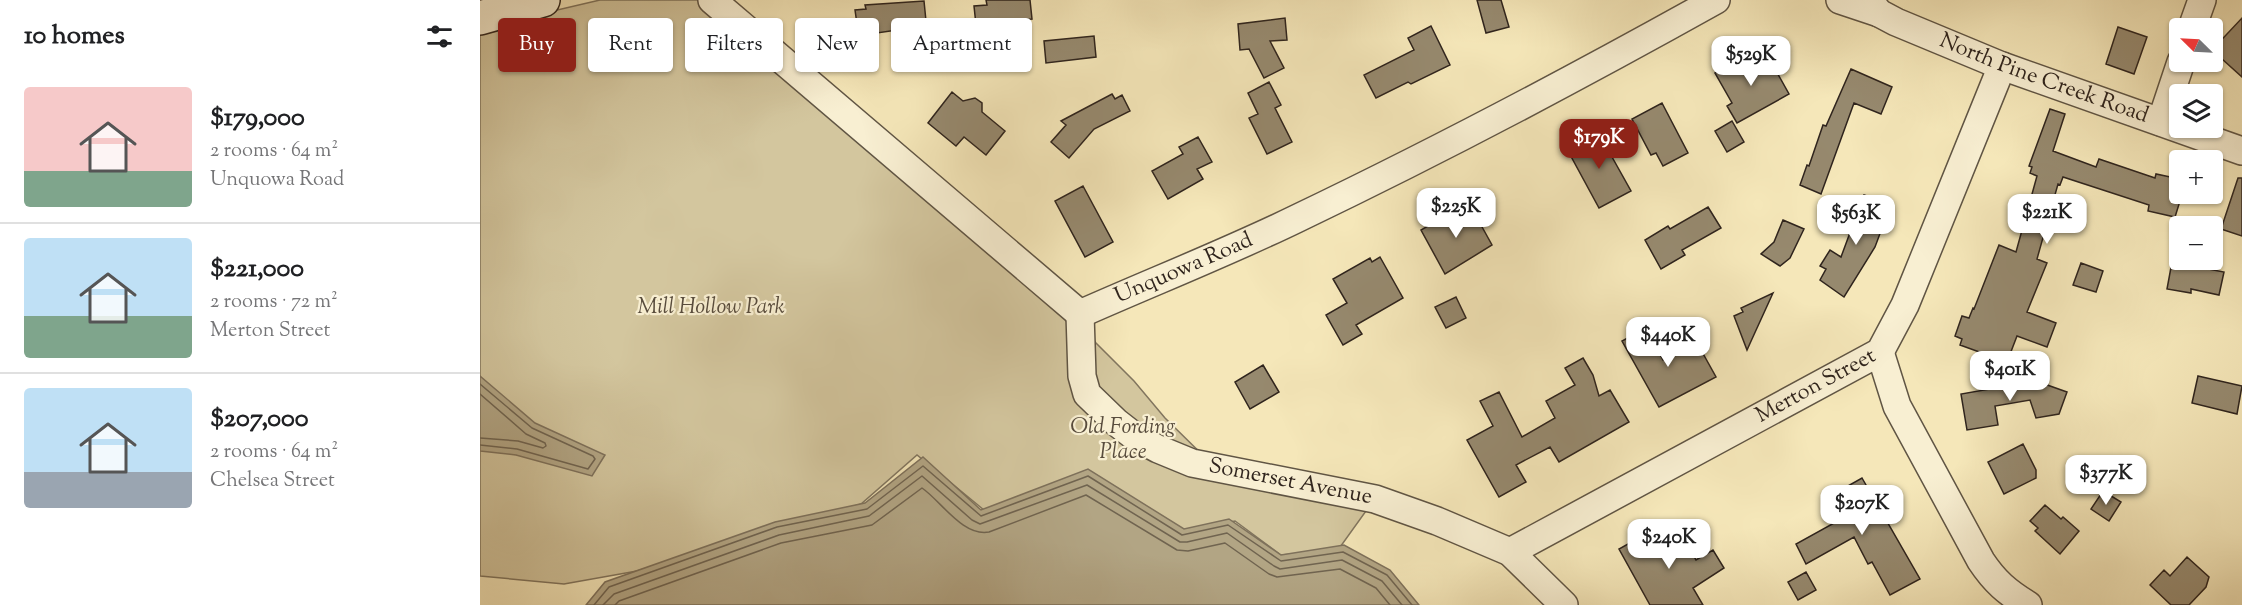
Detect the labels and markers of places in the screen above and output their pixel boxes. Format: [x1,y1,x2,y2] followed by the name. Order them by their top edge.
[1709,36,1793,87] pin: $529K
[1557,119,1641,170] pin: $179K
[1414,188,1498,239] pin: $225K
[2005,194,2089,245] pin: $221K
[1814,195,1898,246] pin: $563K
[1626,317,1710,368] pin: $440K
[1968,351,2052,402] pin: $401K
[2064,455,2148,506] pin: $377K
[1820,485,1904,536] pin: $207K
[1627,519,1711,570] pin: $240K

